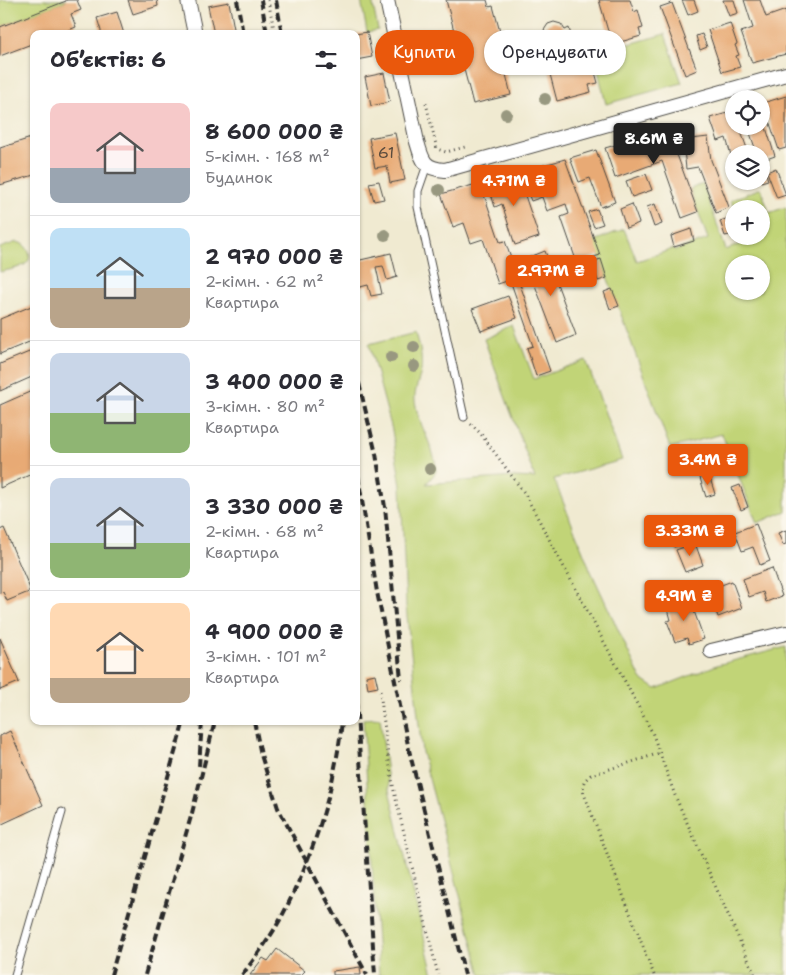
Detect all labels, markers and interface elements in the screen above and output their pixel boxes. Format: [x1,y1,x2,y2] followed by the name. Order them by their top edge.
[375,30,474,75] chip: Купити
[484,30,626,75] chip: Орендувати
[50,46,166,74] text: Об’єктів: 6
[312,46,340,74] icon: filters
[725,90,770,300] map controls
[725,90,770,135] button: locate
[205,118,344,146] text: 8 600 000 ₴
[613,122,695,165] pin: 8.6M ₴
[90,123,150,183] icon: home
[625,128,683,149] text: 8.6M ₴
[378,142,394,163] house number: 61
[725,145,770,190] button: layers
[205,146,330,167] text: 5-кімн. · 168 m²
[468,164,560,207] pin: 4.71M ₴
[205,167,273,188] text: Будинок
[482,170,546,191] text: 4.71M ₴
[725,200,770,245] button: +
[205,243,343,271] text: 2 970 000 ₴
[90,248,150,308] icon: home
[505,254,597,297] pin: 2.97M ₴
[725,255,770,300] button: −
[517,260,585,281] text: 2.97M ₴
[205,271,324,292] text: 2-кімн. · 62 m²
[205,292,279,313] text: Квартира
[205,368,344,396] text: 3 400 000 ₴
[90,373,150,433] icon: home
[205,396,325,417] text: 3-кімн. · 80 m²
[205,417,279,438] text: Квартира
[667,444,749,486] pin: 3.4M ₴
[679,449,737,470] text: 3.4M ₴
[205,493,343,521] text: 3 330 000 ₴
[90,498,150,558] icon: home
[644,514,736,557] pin: 3.33M ₴
[655,520,725,541] text: 3.33M ₴
[205,521,324,542] text: 2-кімн. · 68 m²
[205,542,279,563] text: Квартира
[643,580,725,622] pin: 4.9M ₴
[656,585,712,606] text: 4.9M ₴
[205,618,344,646] text: 4 900 000 ₴
[90,623,150,683] icon: home
[205,646,327,667] text: 3-кімн. · 101 m²
[205,667,279,688] text: Квартира

